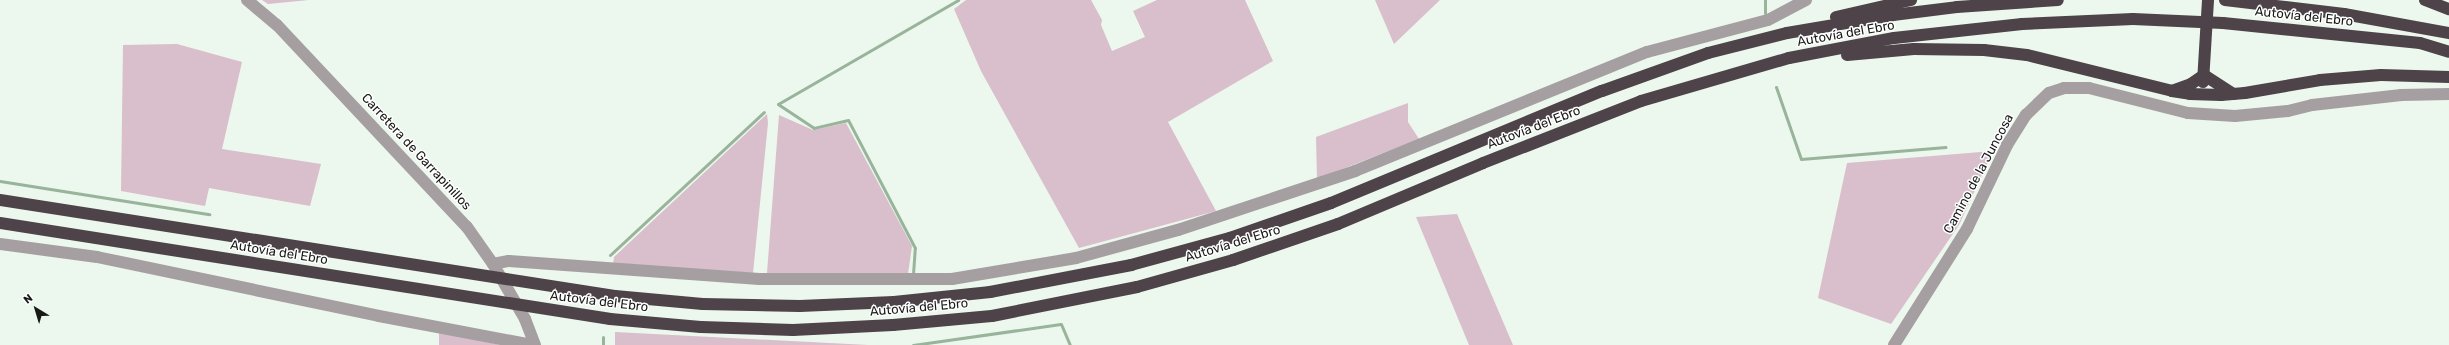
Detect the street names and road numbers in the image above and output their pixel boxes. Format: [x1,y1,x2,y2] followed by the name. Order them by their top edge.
[2254,4,2354,30] street label: Autovía del Ebro
[1796,18,1896,50] street label: Autovía del Ebro
[358,90,474,214] street label: Carretera de Garrapinillos
[1485,103,1583,153] street label: Autovía del Ebro
[1941,112,2017,236] street label: Camino de la Juncosa
[1184,222,1282,266] street label: Autovía del Ebro
[229,238,329,268] street label: Autovía del Ebro
[549,288,649,316] street label: Autovía del Ebro
[869,296,969,320] street label: Autovía del Ebro

